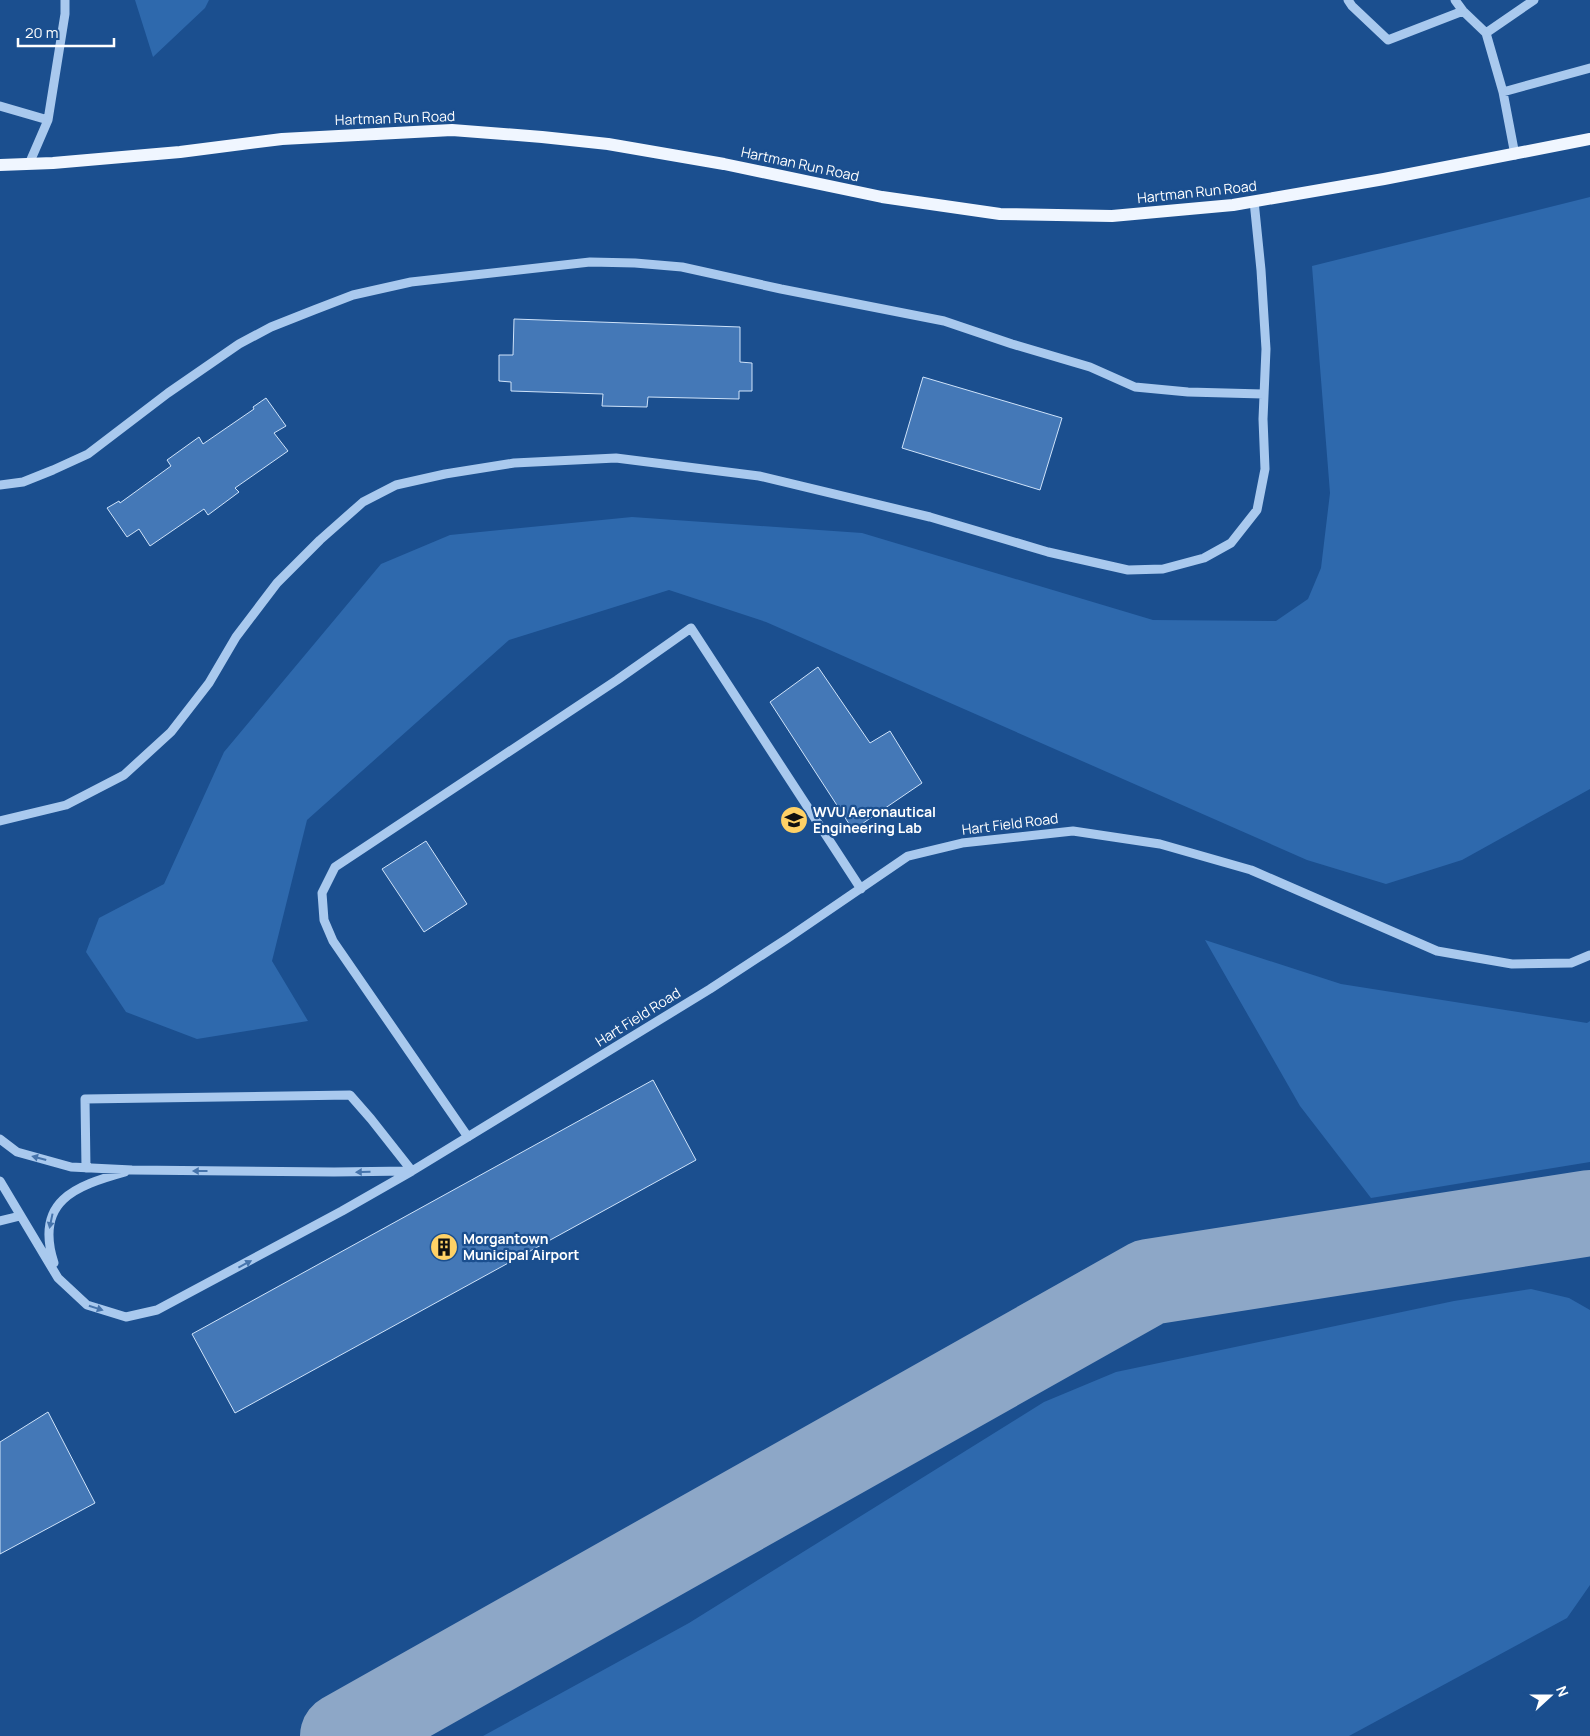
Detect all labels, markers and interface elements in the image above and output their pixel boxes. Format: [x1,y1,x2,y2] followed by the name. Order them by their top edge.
[18,15,114,47] scale bar
[25,22,58,43] text: 20 m
[335,106,455,129] street label: Hartman Run Road
[739,142,861,185] street label: Hartman Run Road
[1136,176,1258,207] street label: Hartman Run Road
[813,802,936,837] place label: WVU Aeronautical Engineering Lab
[779,805,809,835] school or university icon: WVU Aeronautical Engineering Lab
[961,808,1059,839] street label: Hart Field Road
[592,983,684,1050] street label: Hart Field Road
[31,1154,46,1162] one-way arrow
[192,1167,208,1175] one-way arrow
[355,1168,371,1176] one-way arrow
[47,1214,55,1230] one-way arrow
[463,1229,579,1264] place label: Morgantown Municipal Airport
[429,1232,459,1262] building icon: Morgantown Municipal Airport
[237,1260,252,1268] one-way arrow
[88,1304,103,1312] one-way arrow
[1525,1671,1575,1721] north arrow
[1552,1683,1573,1699] text: N

